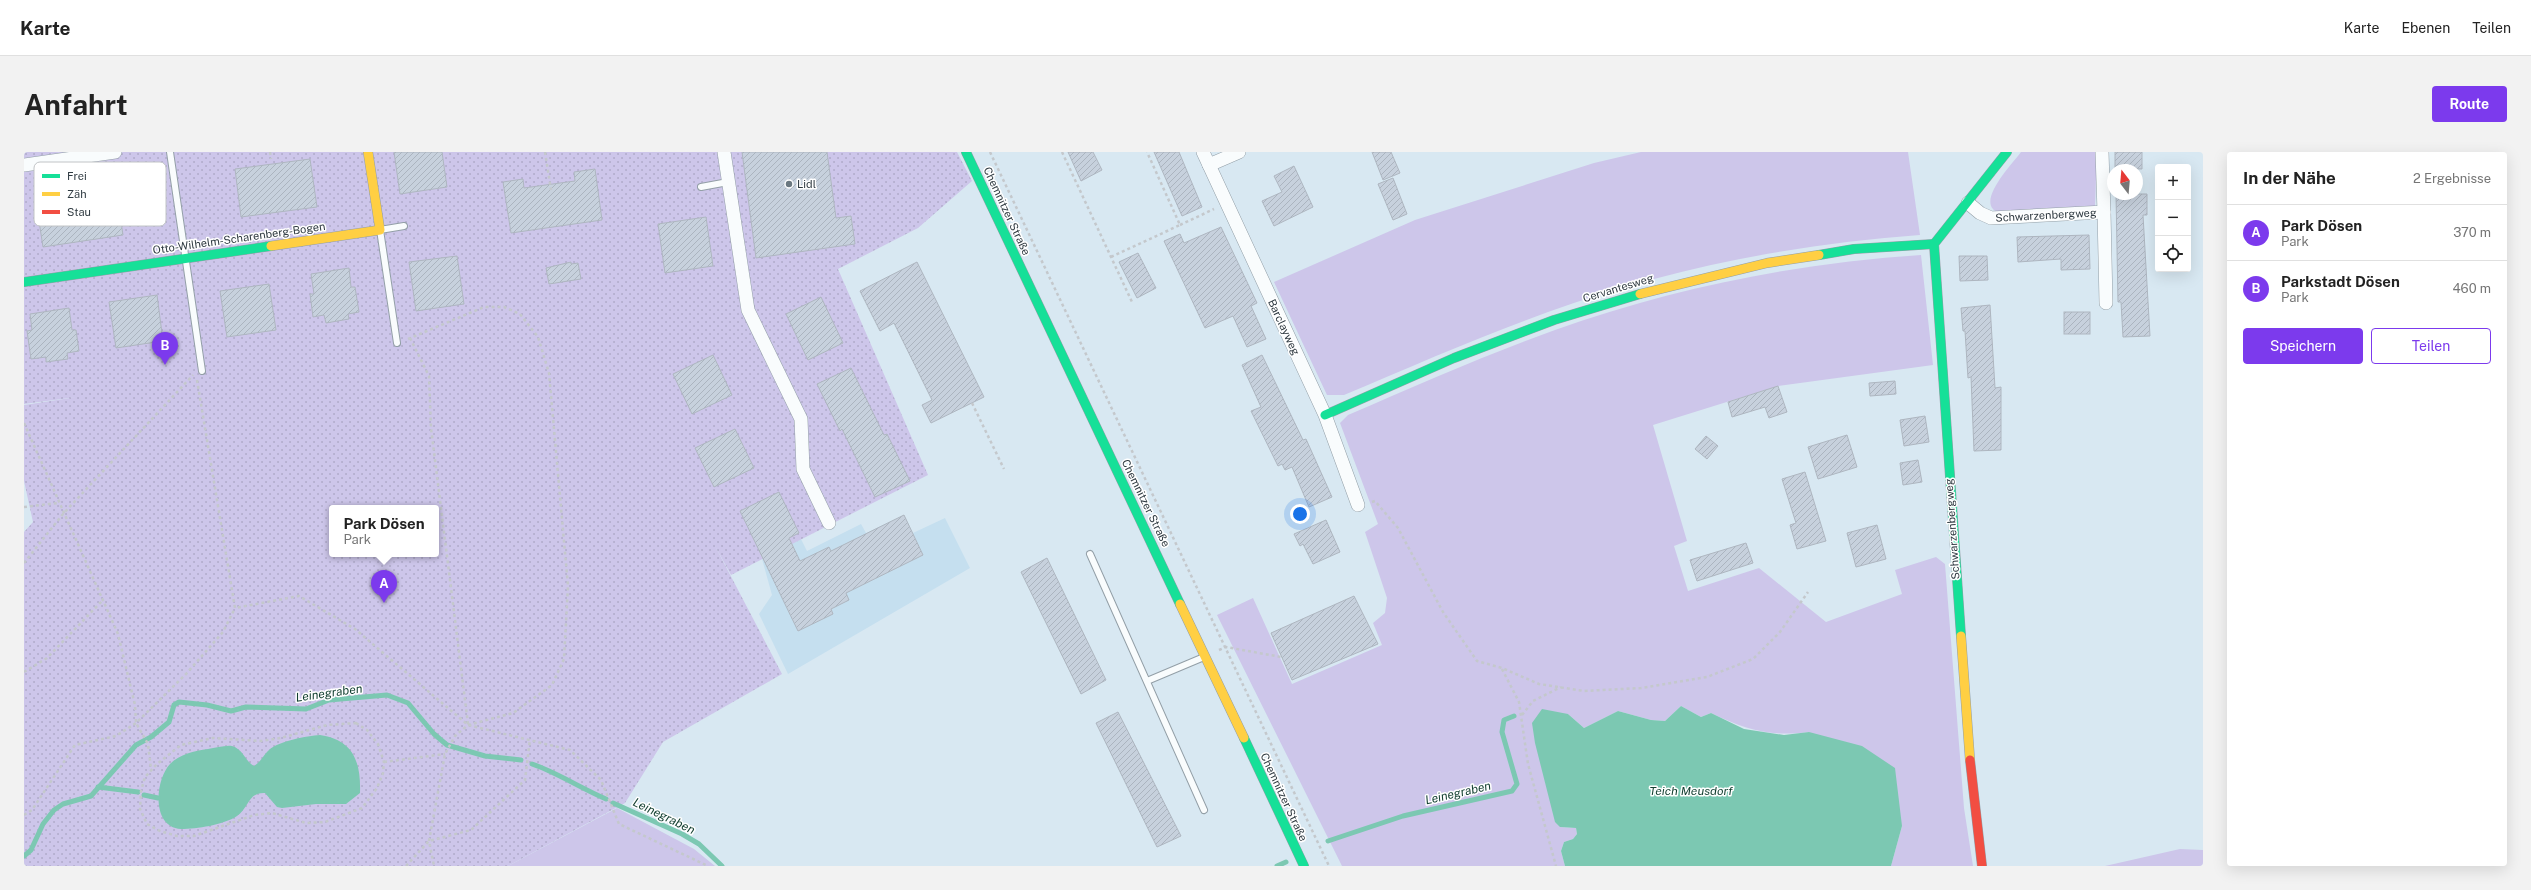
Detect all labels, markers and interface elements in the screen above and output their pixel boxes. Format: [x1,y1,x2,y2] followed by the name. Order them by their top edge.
[20,17,70,39] text: Karte
[2344,20,2379,36] text: Karte
[2401,20,2450,36] text: Ebenen
[2472,20,2511,36] text: Teilen
[2432,86,2507,122] button: Route
[24,88,128,121] text: Anfahrt
[34,162,166,226] legend
[2107,164,2143,200] north arrow
[2155,164,2191,272] map controls
[2155,164,2191,200] button: +
[981,165,1033,257] street label: Chemnitzer Straße
[2243,168,2336,188] text: In der Nähe
[67,170,87,182] text: Frei
[2413,171,2491,186] text: 2 Ergebnisse
[797,178,816,190] place label: Lidl
[784,179,794,189] marker: Lidl
[67,188,87,200] text: Zäh
[2155,200,2191,236] button: −
[67,206,91,218] text: Stau
[1995,206,2097,224] street label: Schwarzenbergweg
[2281,217,2362,234] text: Park Dösen
[152,220,326,256] street label: Otto-Wilhelm-Scharenberg-Bogen
[2251,225,2261,240] text: A
[2453,225,2491,240] text: 370 m
[2281,234,2309,249] text: Park
[2155,236,2191,272] button: locate
[1581,272,1655,304] street label: Cervantesweg
[2281,273,2400,290] text: Parkstadt Dösen
[2252,281,2260,296] text: B
[2452,281,2491,296] text: 460 m
[2281,290,2309,305] text: Park
[1266,297,1302,357] street label: Barclayweg
[2243,328,2363,364] button: Speichern
[2371,328,2491,364] button: Teilen
[152,332,178,365] pin: B
[1120,457,1172,549] street label: Chemnitzer Straße
[1942,478,1962,580] street label: Schwarzenbergweg
[1290,504,1310,524] your location
[329,505,439,557] popup
[343,515,425,532] text: Park Dösen
[343,532,371,547] text: Park
[371,570,397,603] pin: A
[295,681,364,705] water label: Leinegraben
[1258,751,1310,843] street label: Chemnitzer Straße
[1424,779,1493,807] water label: Leinegraben
[1649,784,1734,798] water label: Teich Meusdorf
[631,795,698,837] water label: Leinegraben

